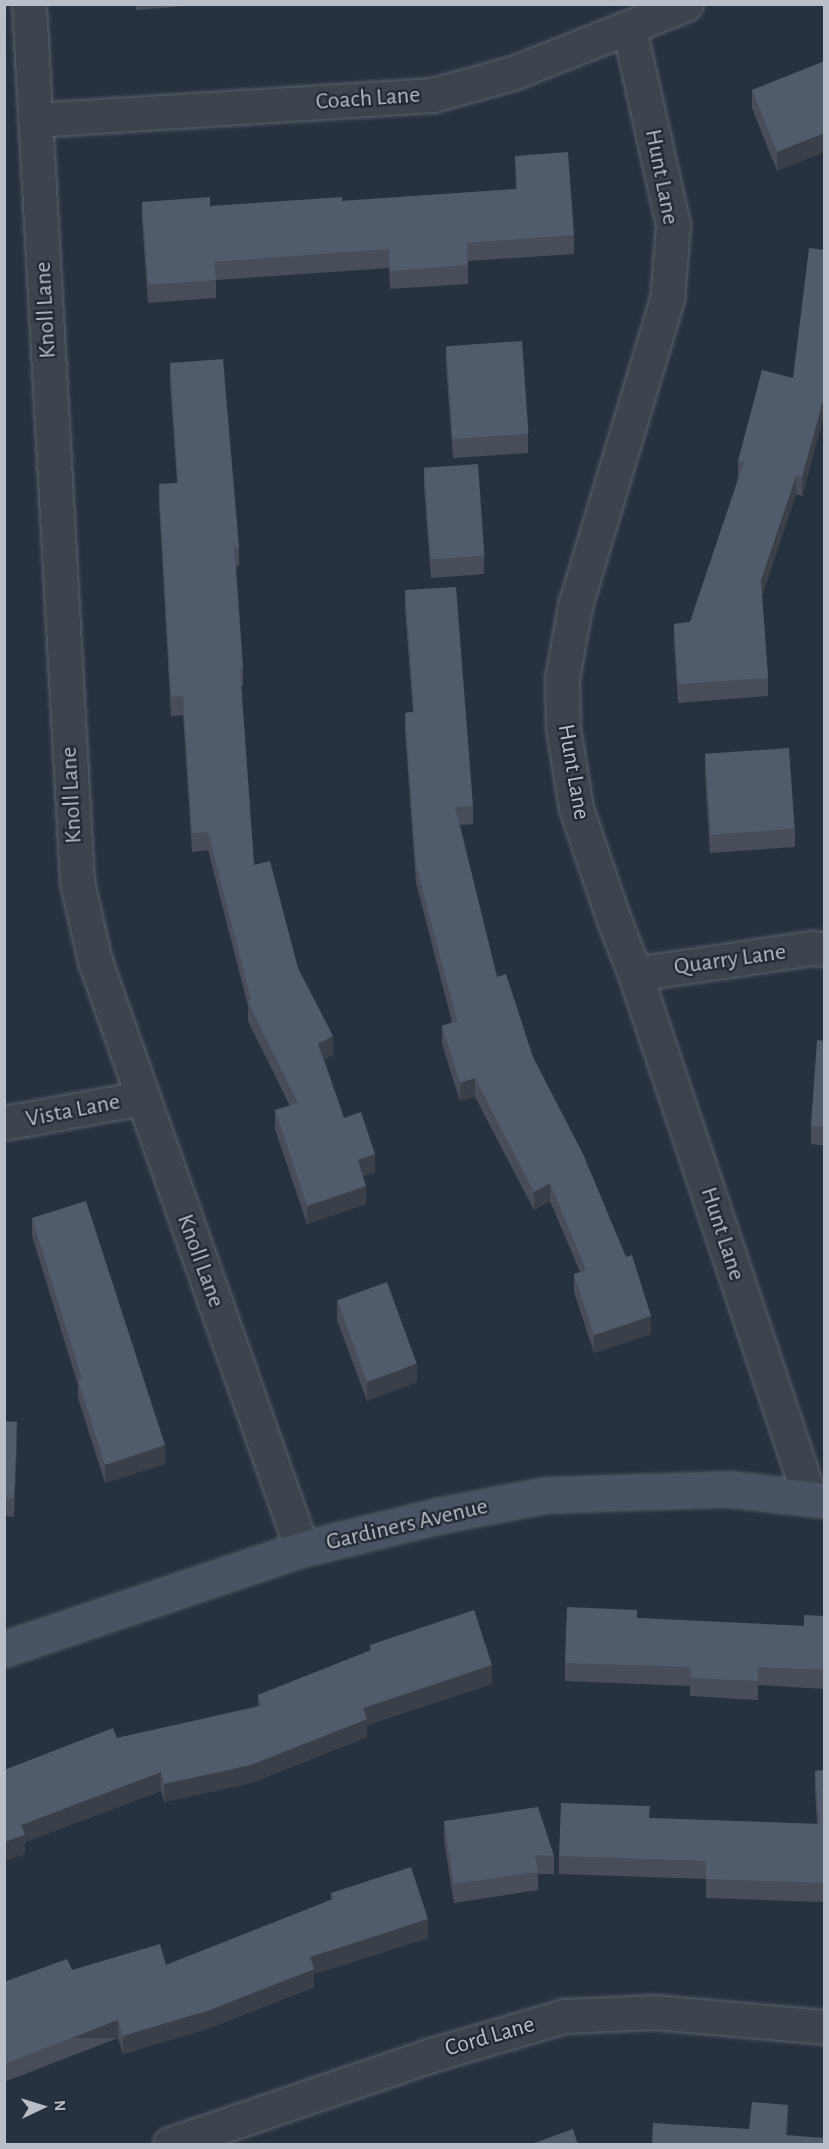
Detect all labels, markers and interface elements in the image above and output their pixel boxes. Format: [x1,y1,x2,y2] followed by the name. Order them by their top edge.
[315,81,421,117] street label: Coach Lane
[638,127,684,227] street label: Hunt Lane
[29,261,63,359] street label: Knoll Lane
[550,722,596,822] street label: Hunt Lane
[55,746,89,844] street label: Knoll Lane
[672,938,788,982] street label: Quarry Lane
[24,1088,122,1134] street label: Vista Lane
[693,1184,751,1284] street label: Hunt Lane
[170,1210,230,1312] street label: Knoll Lane
[323,1492,491,1558] street label: Gardiners Avenue
[442,2010,538,2064] street label: Cord Lane
[12,2077,72,2137] north arrow
[52,2100,68,2112] text: N

